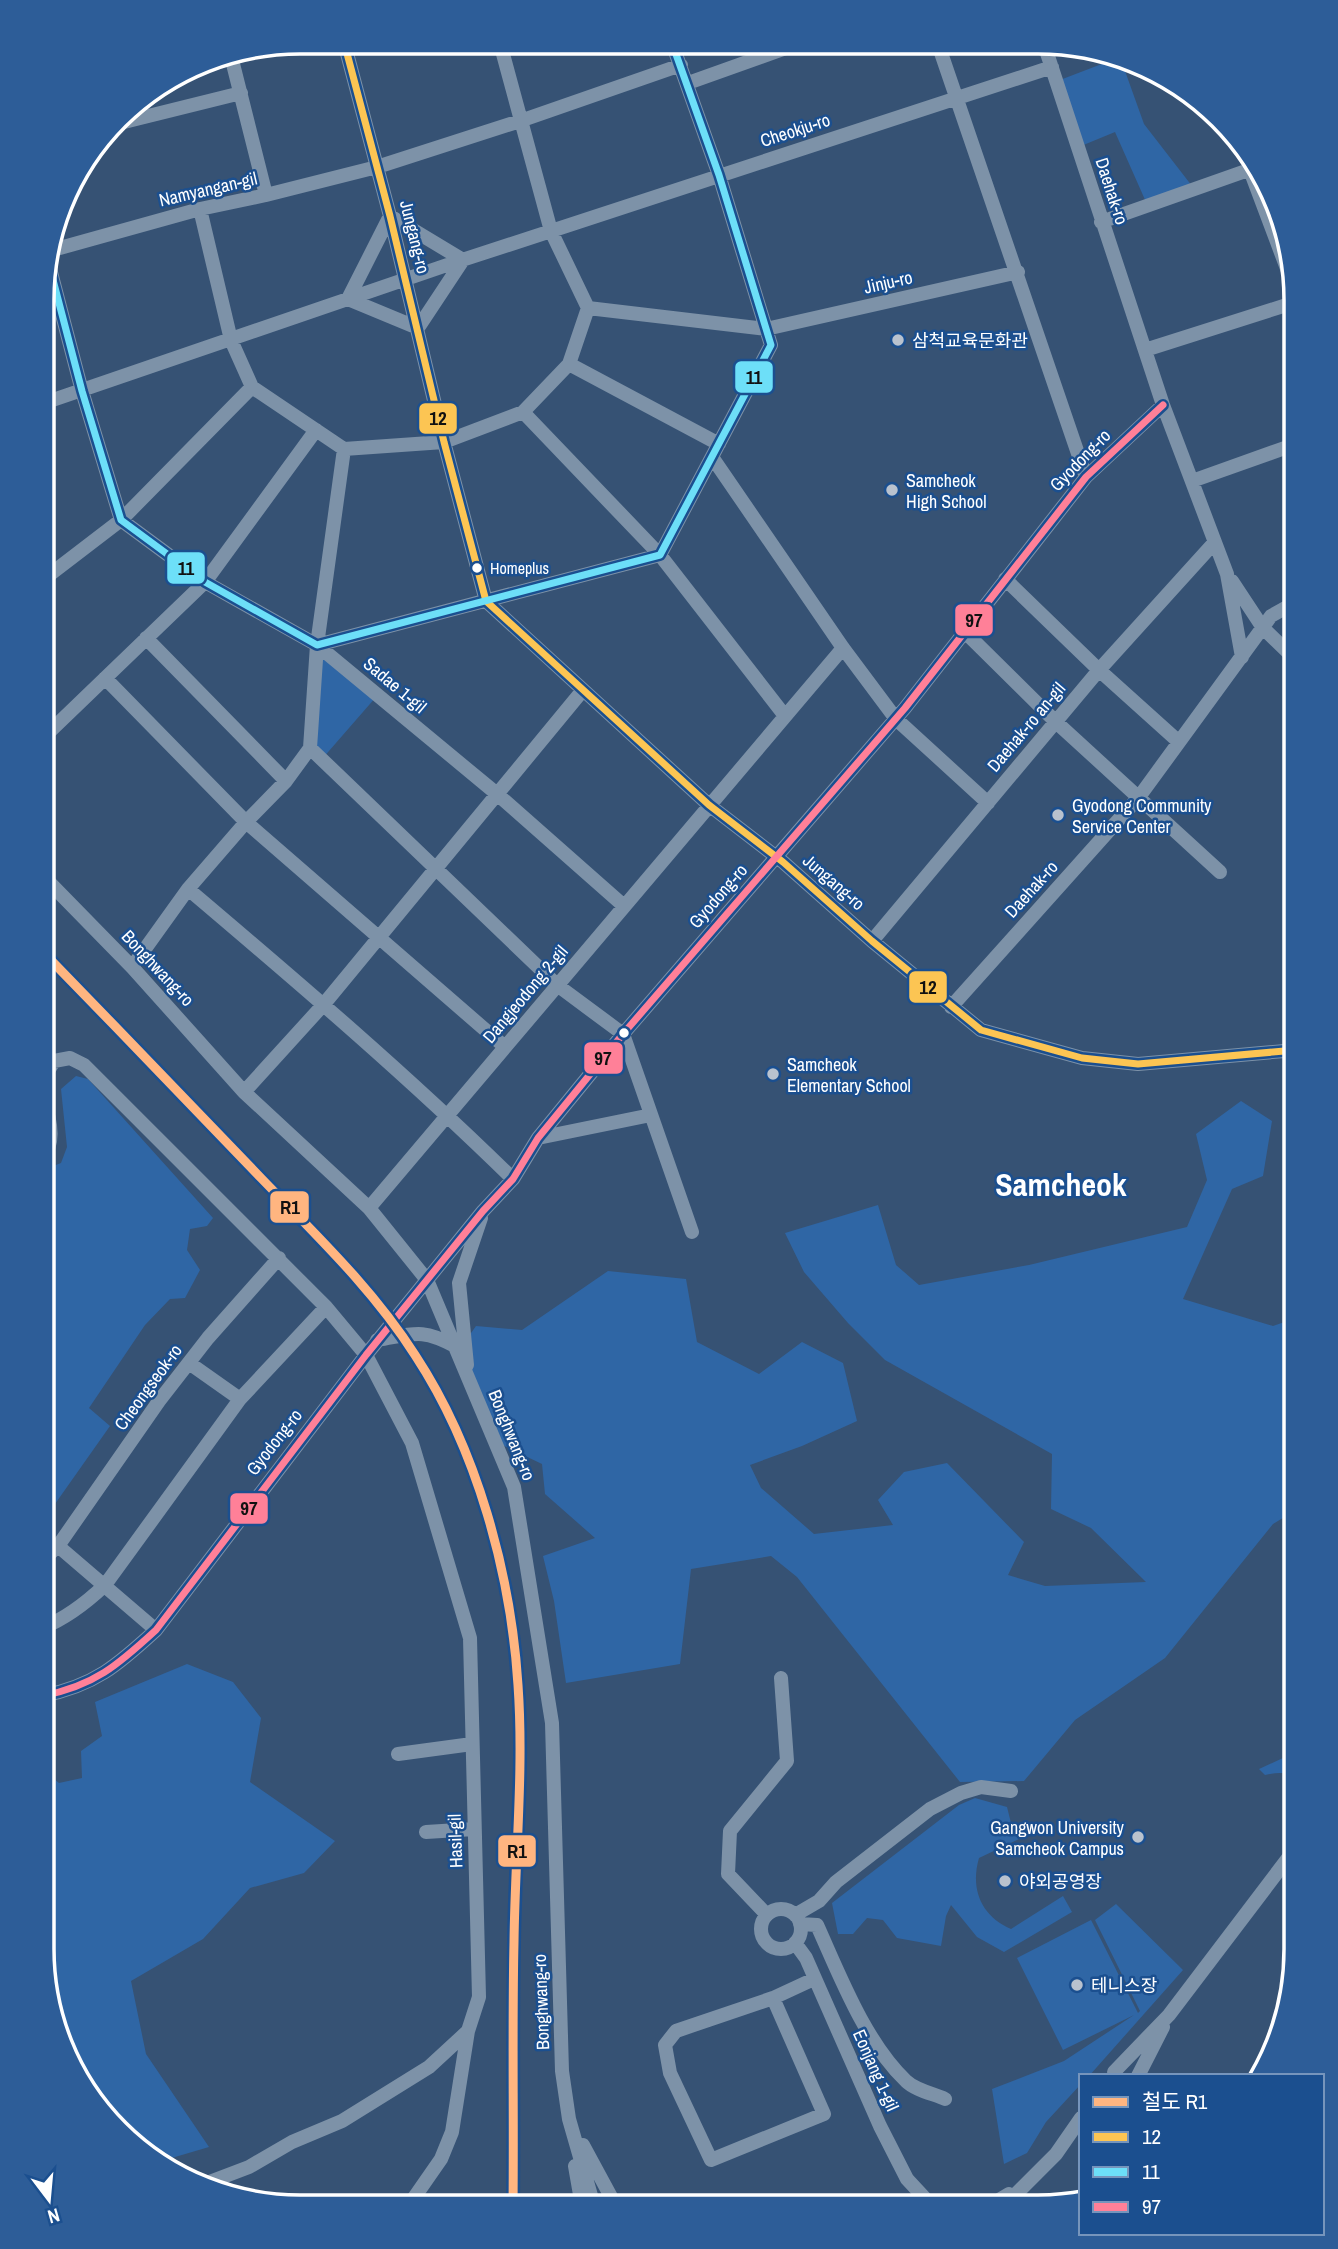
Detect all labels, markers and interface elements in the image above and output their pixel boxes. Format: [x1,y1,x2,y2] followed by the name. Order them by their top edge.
[757,107,833,153] street label: Cheokju-ro
[1089,154,1135,228] street label: Daehak-ro
[156,166,260,212] street label: Namyangan-gil
[394,198,436,276] street label: Jungang-ro
[861,264,915,300] street label: Jinju-ro
[912,328,1028,353] place label: 삼척교육문화관
[890,332,906,348] marker: 삼척교육문화관
[734,360,774,394] line badge: 11
[746,364,763,390] text: 11
[418,402,458,435] line badge: 12
[429,405,447,431] text: 12
[1044,423,1116,497] street label: Gyodong-ro
[906,468,986,514] place label: Samcheok High School
[884,482,900,498] marker: Samcheok High School
[166,551,206,585] line badge: 11
[178,555,195,581] text: 11
[490,557,549,579] place label: Homeplus
[470,561,484,575] marker: Homeplus
[954,603,994,637] line badge: 97
[965,607,983,633] text: 97
[358,651,432,719] street label: Sadae 1-gil
[981,677,1071,777] street label: Daehak-ro an-gil
[1072,793,1212,839] place label: Gyodong Community Service Center
[1050,807,1066,823] marker: Gyodong Community Service Center
[798,848,870,916] street label: Jungang-ro
[999,855,1063,923] street label: Daehak-ro
[683,858,753,934] street label: Gyodong-ro
[116,924,200,1012] street label: Bonghwang-ro
[477,940,573,1048] street label: Dangjeodong 2-gil
[908,970,948,1004] line badge: 12
[919,974,937,1000] text: 12
[617,1026,631,1040] unlabelled marker
[583,1041,624,1075] line badge: 97
[594,1045,612,1071] text: 97
[787,1052,911,1098] place label: Samcheok Elementary School
[765,1066,781,1082] marker: Samcheok Elementary School
[995,1163,1127,1206] district label: Samcheok
[269,1190,310,1224] line badge: R1
[280,1194,300,1220] text: R1
[108,1339,188,1435] street label: Cheongseok-ro
[482,1386,542,1484] street label: Bonghwang-ro
[240,1404,308,1480] street label: Gyodong-ro
[229,1492,269,1525] line badge: 97
[240,1495,258,1521] text: 97
[442,1814,468,1868] street label: Hasil-gil
[990,1815,1125,1861] place label: Gangwon University Samcheok Campus
[1130,1829,1146,1845] marker: Gangwon University Samcheok Campus
[497,1834,537,1868] line badge: R1
[507,1838,527,1864] text: R1
[1019,1869,1102,1894] place label: 야외공영장
[997,1873,1013,1889] marker: 야외공영장
[527,1954,555,2050] street label: Bonghwang-ro
[1091,1973,1157,1998] place label: 테니스장
[1069,1977,1085,1993] marker: 테니스장
[847,2025,905,2115] street label: Eonjang 1-gil
[1079,2074,1324,2235] legend
[1142,2087,1208,2116] text: 철도 R1
[1142,2122,1161,2151] text: 12
[1142,2157,1160,2186] text: 11
[14,2165,84,2235] north arrow
[1142,2192,1161,2221] text: 97
[45,2202,63,2230] text: N

